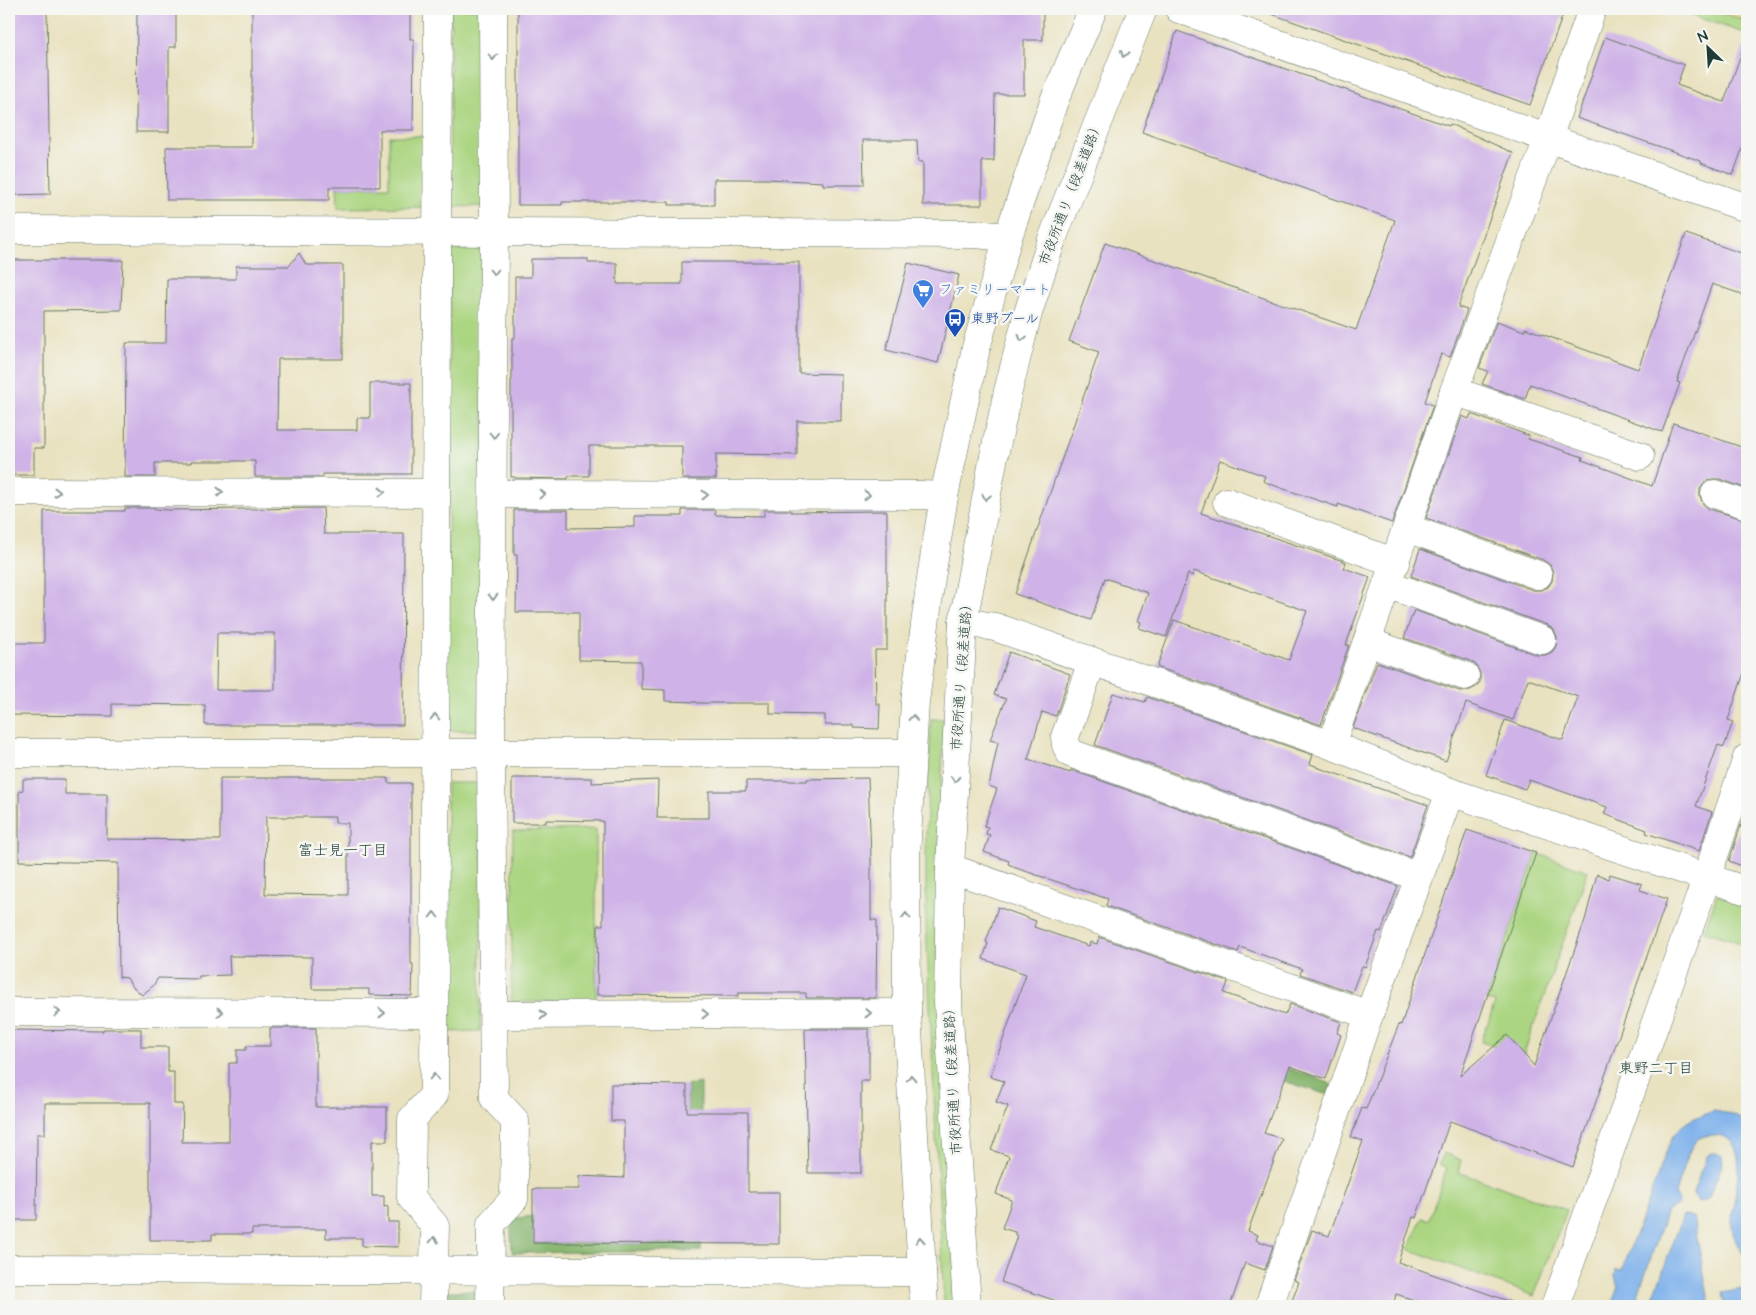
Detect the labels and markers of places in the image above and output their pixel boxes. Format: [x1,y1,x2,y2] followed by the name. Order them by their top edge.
[911,278,935,309] supermarket icon: ファミリーマート
[939,280,1051,300] place label: ファミリーマート
[943,307,967,338] bus stop icon: 東野プール
[971,309,1039,329] place label: 東野プール

